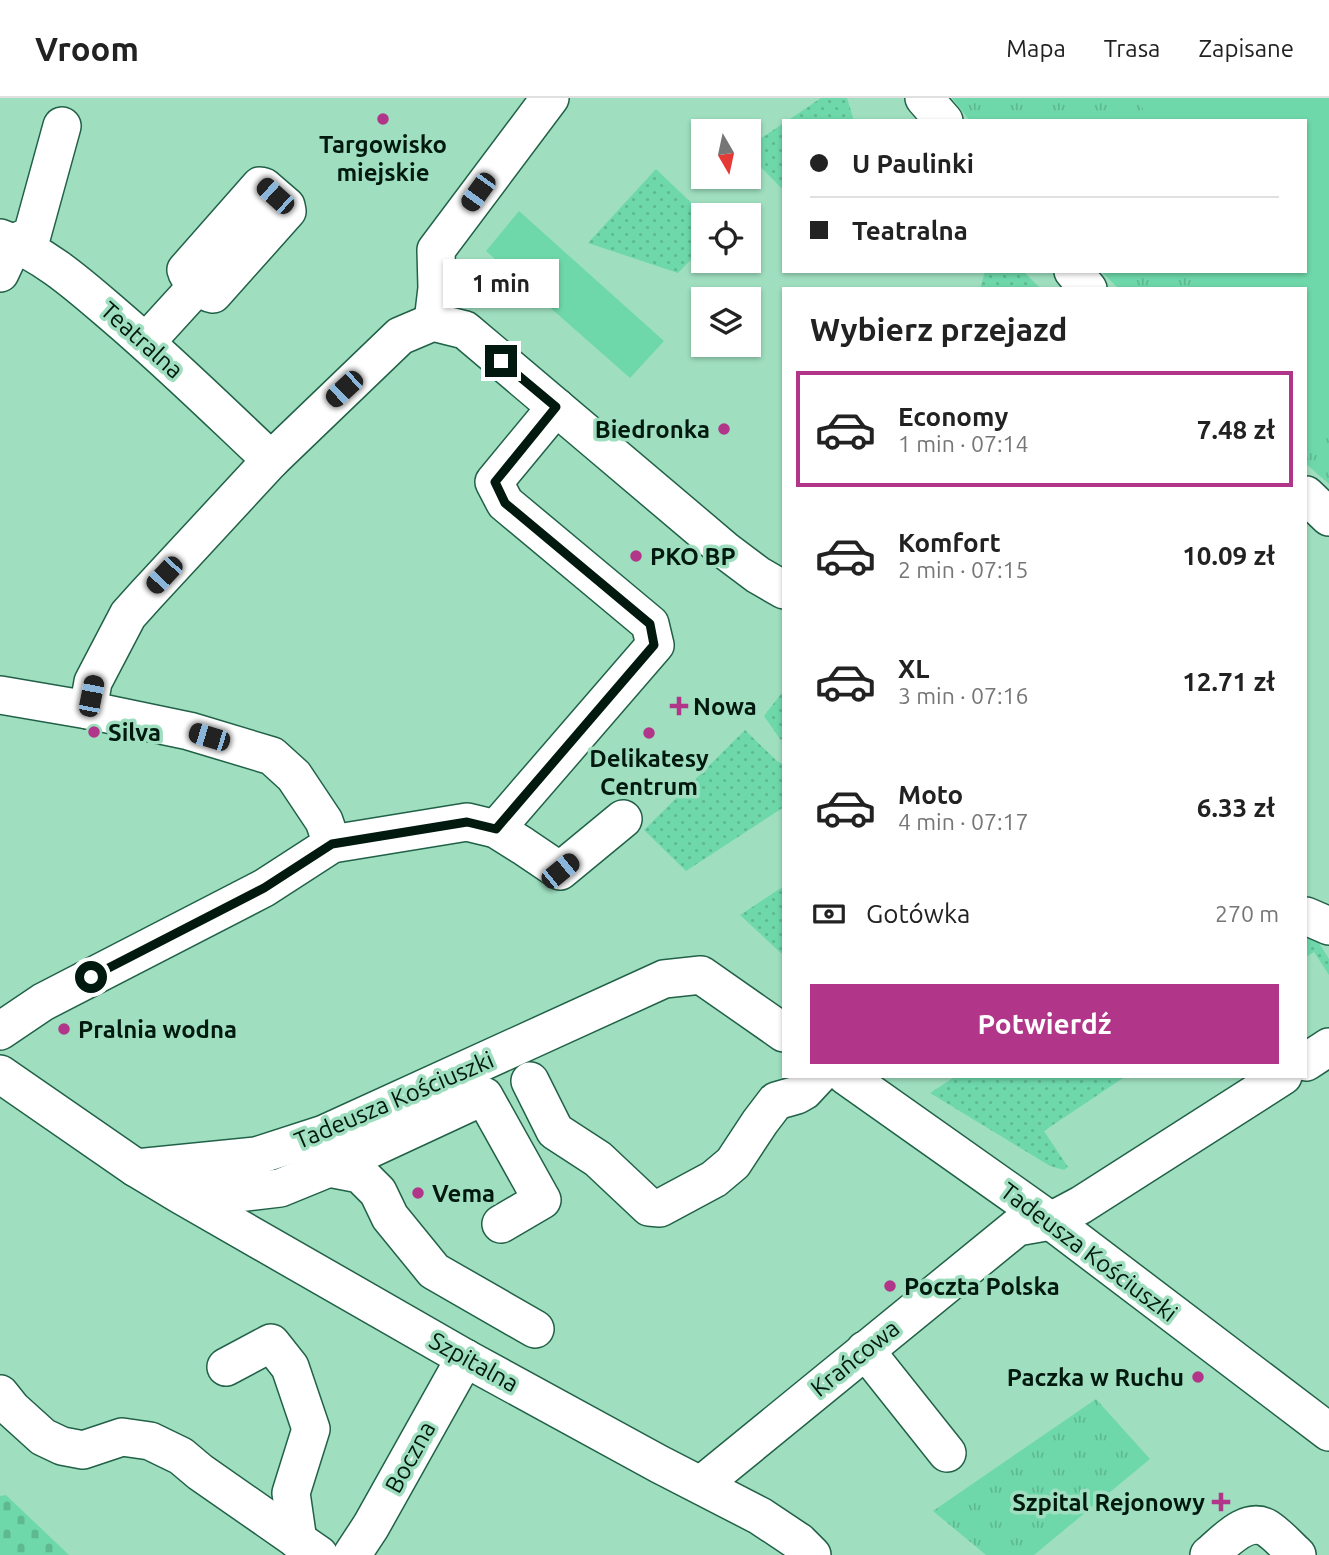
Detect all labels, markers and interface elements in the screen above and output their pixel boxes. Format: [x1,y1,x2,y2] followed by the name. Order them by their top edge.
[35,30,139,67] text: Vroom
[1006,35,1066,62] text: Mapa
[1104,35,1160,62] text: Trasa
[1198,35,1294,62] text: Zapisane
[375,111,391,127] marker: Targowisko miejskie
[691,119,761,189] north arrow
[691,119,761,357] map controls
[319,131,447,186] place label: Targowisko miejskie
[852,149,974,178] text: U Paulinki
[458,169,499,215] car
[253,174,298,218] car
[691,203,761,273] button: locate
[852,216,968,245] text: Teatralna
[443,260,559,308] callout: 1 min
[472,271,530,296] text: 1 min
[691,287,761,357] button: layers
[95,296,189,384] street label: Teatralna
[810,311,1068,347] text: Wybierz przejazd
[485,345,517,377] route end
[322,367,367,411] car
[814,398,877,461] icon: car
[898,402,1008,431] text: Economy
[1197,415,1275,444] text: 7.48 zł
[595,416,710,443] place label: Biedronka
[716,421,732,437] marker: Biedronka
[898,431,1029,456] text: 1 min · 07:14
[814,524,877,587] icon: car
[898,528,1001,557] text: Komfort
[1182,541,1275,570] text: 10.09 zł
[650,543,736,570] place label: PKO BP
[628,548,644,564] marker: PKO BP
[142,552,187,598] car
[898,557,1029,582] text: 2 min · 07:15
[814,650,877,713] icon: car
[898,654,929,683] text: XL
[1182,667,1275,696] text: 12.71 zł
[77,673,106,719] car
[898,683,1029,708] text: 3 min · 07:16
[693,693,757,720] place label: Nowa
[671,698,687,714] marker: Nowa
[108,719,161,746] place label: Silva
[186,721,233,753] car
[86,724,102,740] marker: Silva
[641,725,657,741] marker: Delikatesy Centrum
[589,745,709,800] place label: Delikatesy Centrum
[814,776,877,839] icon: car
[898,780,963,809] text: Moto
[1197,793,1275,822] text: 6.33 zł
[898,809,1029,834] text: 4 min · 07:17
[538,850,583,892] car
[810,895,848,933] icon: cash
[866,899,970,928] text: Gotówka
[1215,901,1279,926] text: 270 m
[75,961,107,993] route start
[810,984,1279,1064] button: Potwierdź
[78,1016,237,1043] place label: Pralnia wodna
[56,1021,72,1037] marker: Pralnia wodna
[290,1046,498,1154] street label: Tadeusza Kościuszki
[996,1177,1182,1327] street label: Tadeusza Kościuszki
[432,1180,495,1207] place label: Vema
[410,1185,426,1201] marker: Vema
[904,1273,1060,1300] place label: Poczta Polska
[882,1278,898,1294] marker: Poczta Polska
[805,1314,905,1402] street label: Krańcowa
[425,1327,523,1397] street label: Szpitalna
[1007,1364,1184,1391] place label: Paczka w Ruchu
[1190,1369,1206,1385] marker: Paczka w Ruchu
[379,1417,441,1497] street label: Boczna
[1012,1489,1205,1516] place label: Szpital Rejonowy
[1211,1492,1231,1512] marker: Szpital Rejonowy

